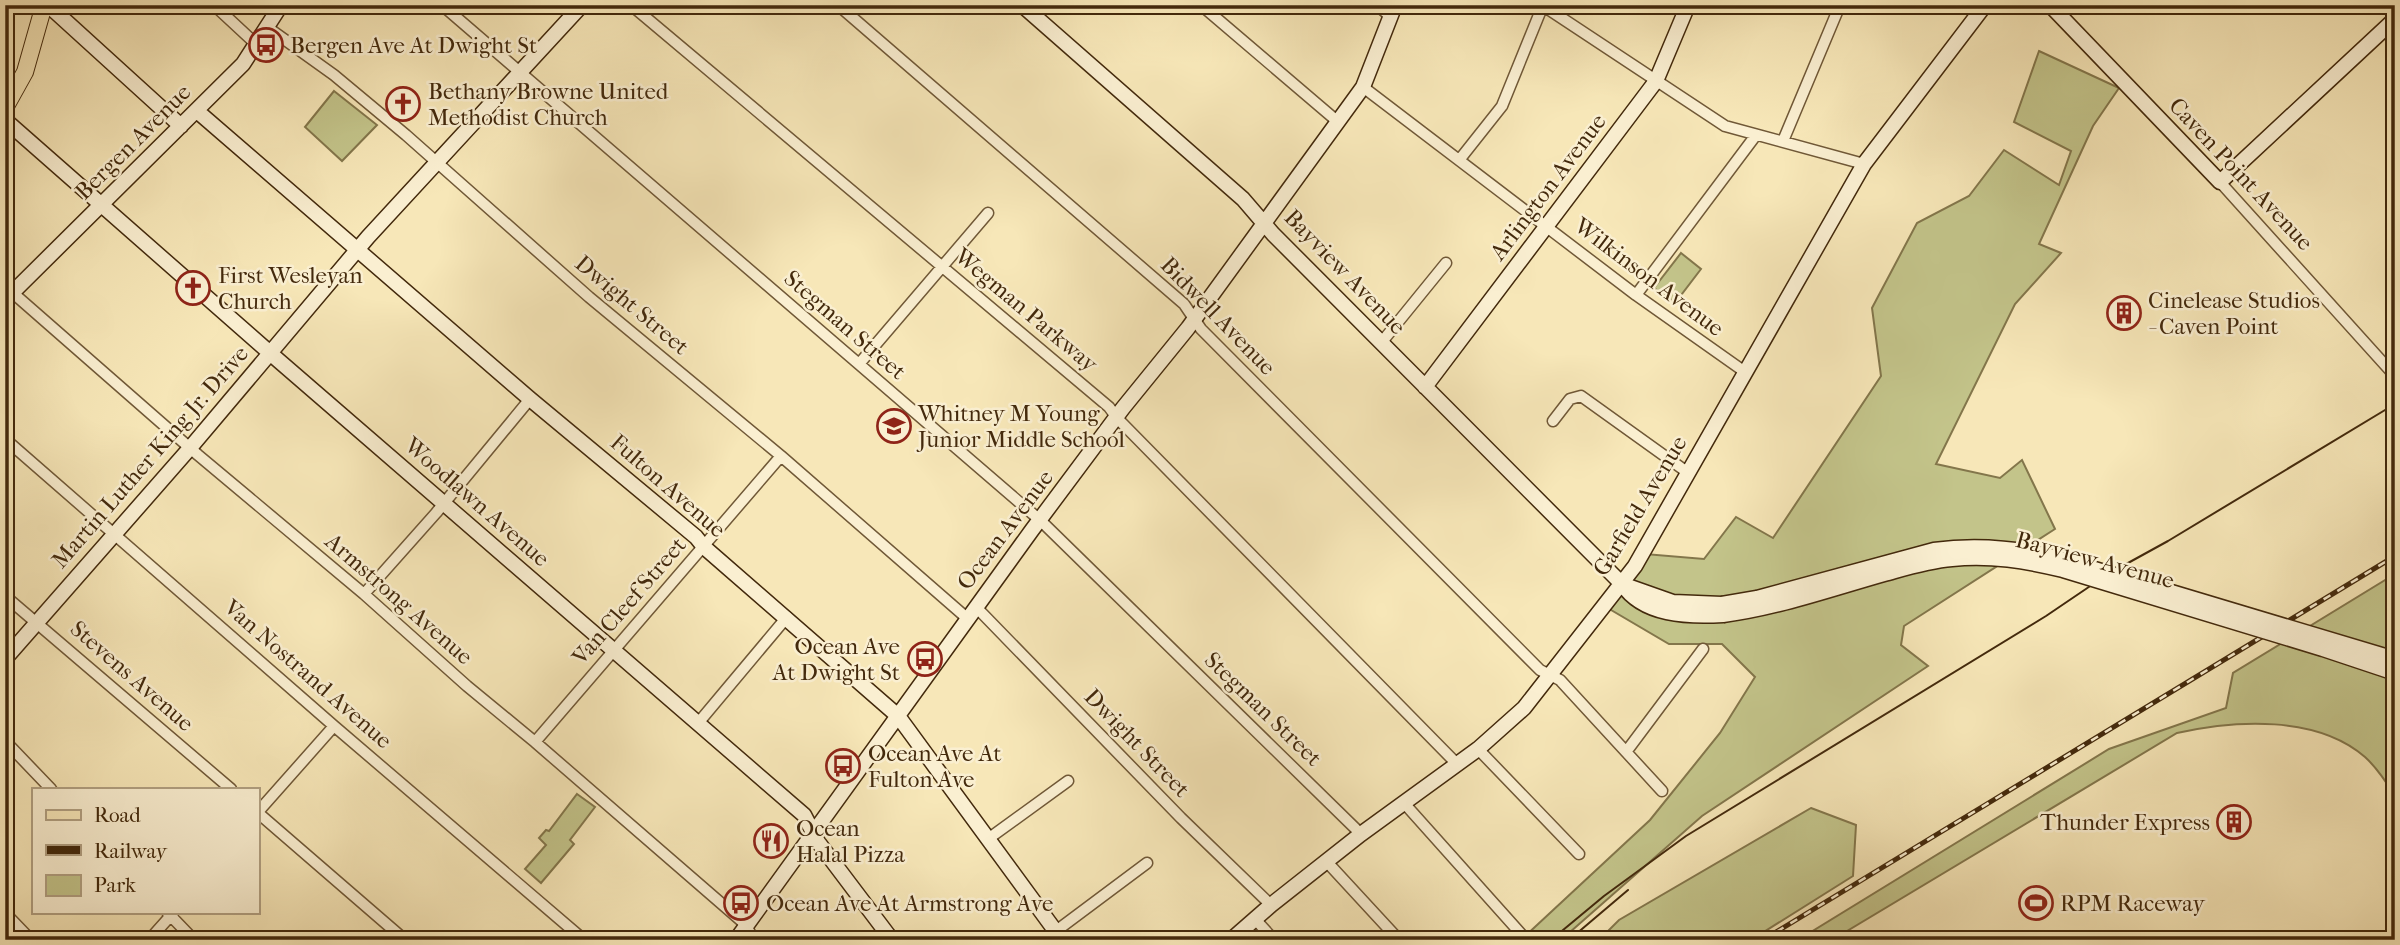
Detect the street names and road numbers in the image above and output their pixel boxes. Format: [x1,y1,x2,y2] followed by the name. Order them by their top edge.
[70,79,196,205] street label: Bergen Avenue
[2163,92,2319,256] street label: Caven Point Avenue
[1484,109,1612,266] street label: Arlington Avenue
[1279,204,1411,340] street label: Bayview Avenue
[1568,211,1729,342] street label: Wilkinson Avenue
[948,242,1103,378] street label: Wegman Parkway
[570,250,694,360] street label: Dwight Street
[1155,251,1281,381] street label: Bidwell Avenue
[779,265,911,385] street label: Stegman Street
[46,340,254,574] street label: Martin Luther King Jr. Drive
[605,429,731,543] street label: Fulton Avenue
[398,431,555,572] street label: Woodlawn Avenue
[1588,431,1692,581] street label: Garfield Avenue
[951,465,1059,595] street label: Ocean Avenue
[2013,526,2177,594] street label: Bayview Avenue
[319,527,478,670] street label: Armstrong Avenue
[566,532,692,671] street label: Van Cleef Street
[218,593,397,754] street label: Van Nostrand Avenue
[65,615,199,737] street label: Stevens Avenue
[1199,646,1327,772] street label: Stegman Street
[1079,683,1195,803] street label: Dwight Street

